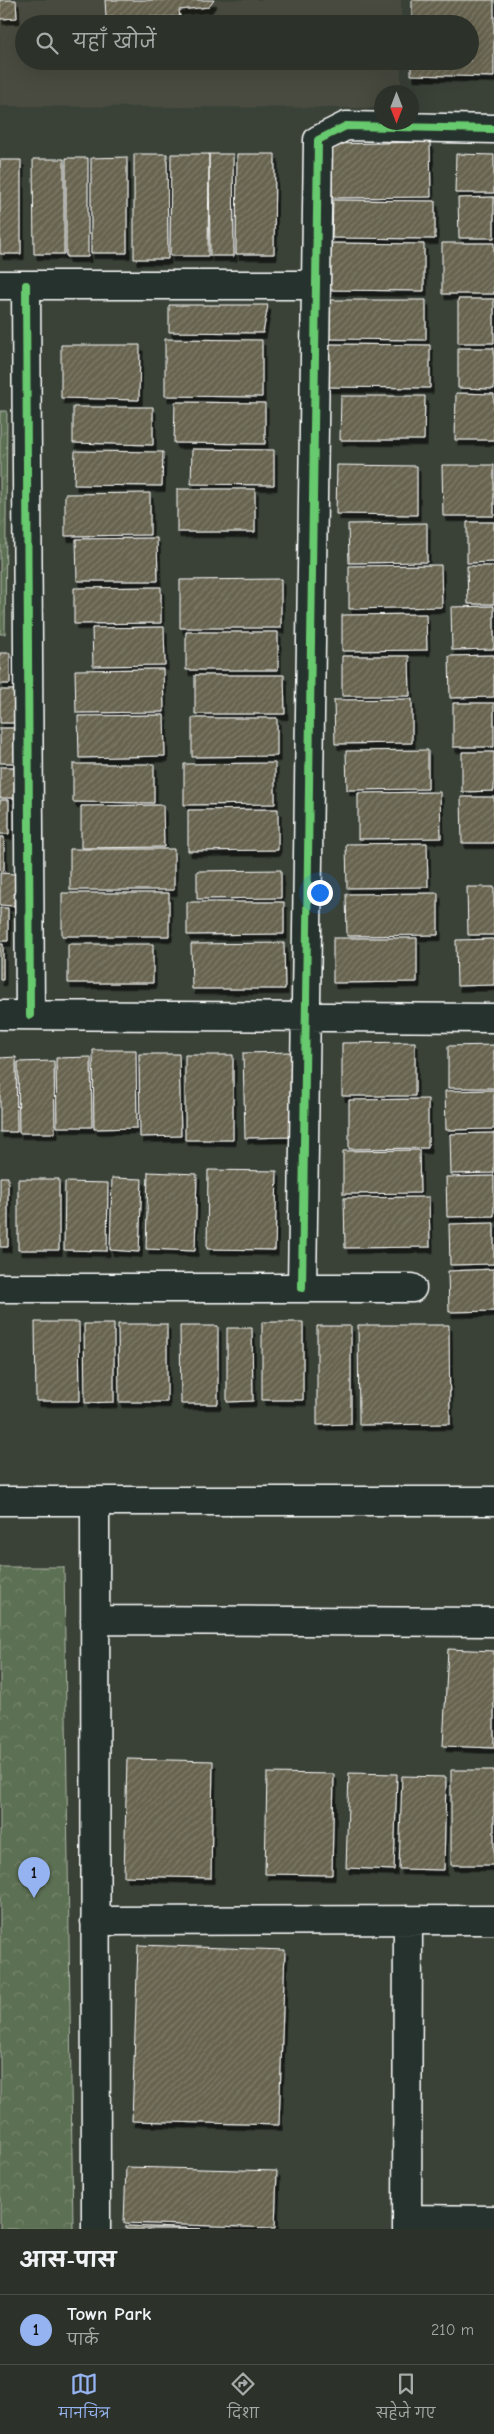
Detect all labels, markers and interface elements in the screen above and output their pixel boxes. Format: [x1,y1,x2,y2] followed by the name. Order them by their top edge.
[15,15,479,70] search box
[33,29,61,57] icon: search
[73,31,156,53] text: यहाँ खोजें
[374,85,419,130] north arrow
[307,880,333,906] your location
[18,1857,50,1898] pin: 1
[20,2248,116,2272] text: आस-पास
[67,2303,151,2325] text: Town Park
[33,2321,39,2339] text: 1
[431,2321,474,2339] text: 210 m
[67,2331,98,2349] text: पार्क
[59,2370,110,2429] tab: मानचित्र
[227,2370,259,2429] tab: दिशा
[376,2370,435,2429] tab: सहेजे गए

